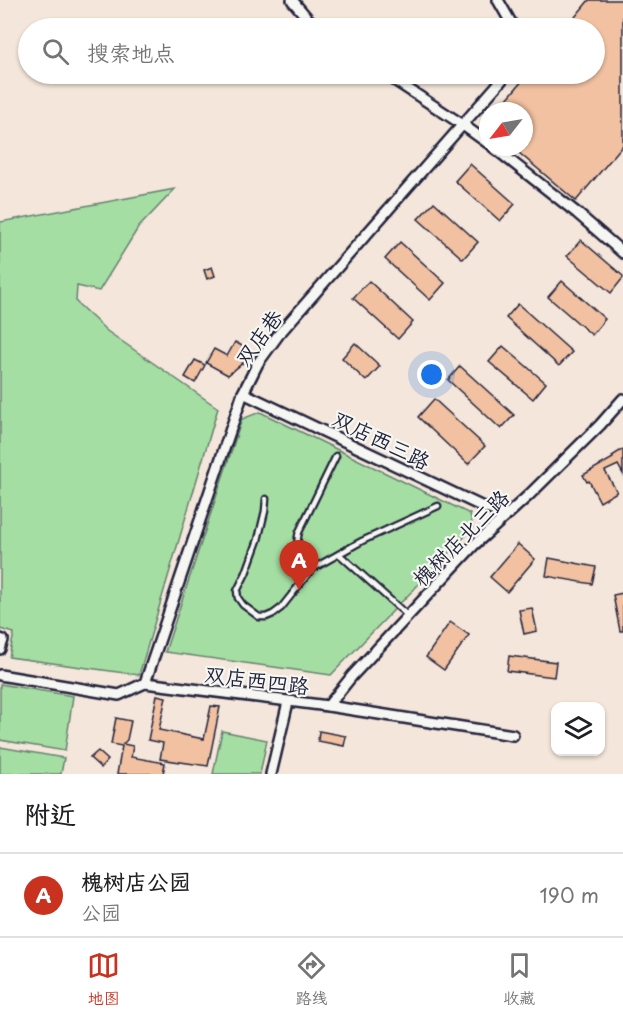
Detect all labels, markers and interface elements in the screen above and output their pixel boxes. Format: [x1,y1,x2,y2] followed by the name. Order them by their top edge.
[18,18,605,84] search box
[39,35,72,68] icon: search
[87,35,175,68] text: 搜索地点
[479,102,533,156] north arrow
[227,302,289,372] street label: 双店巷
[417,360,446,389] your location
[328,402,436,476] street label: 双店西三路
[404,481,516,593] street label: 槐树店北三路
[280,540,318,590] pin: A
[203,657,311,701] street label: 双店西四路
[551,702,605,756] map controls
[551,702,605,756] button: layers
[24,794,76,833] text: 附近
[81,864,191,897] text: 槐树店公园
[36,880,51,910] text: A
[540,880,599,910] text: 190 m
[81,897,121,927] text: 公园
[87,949,120,1009] tab: 地图
[295,949,328,1009] tab: 路线
[503,949,536,1009] tab: 收藏

